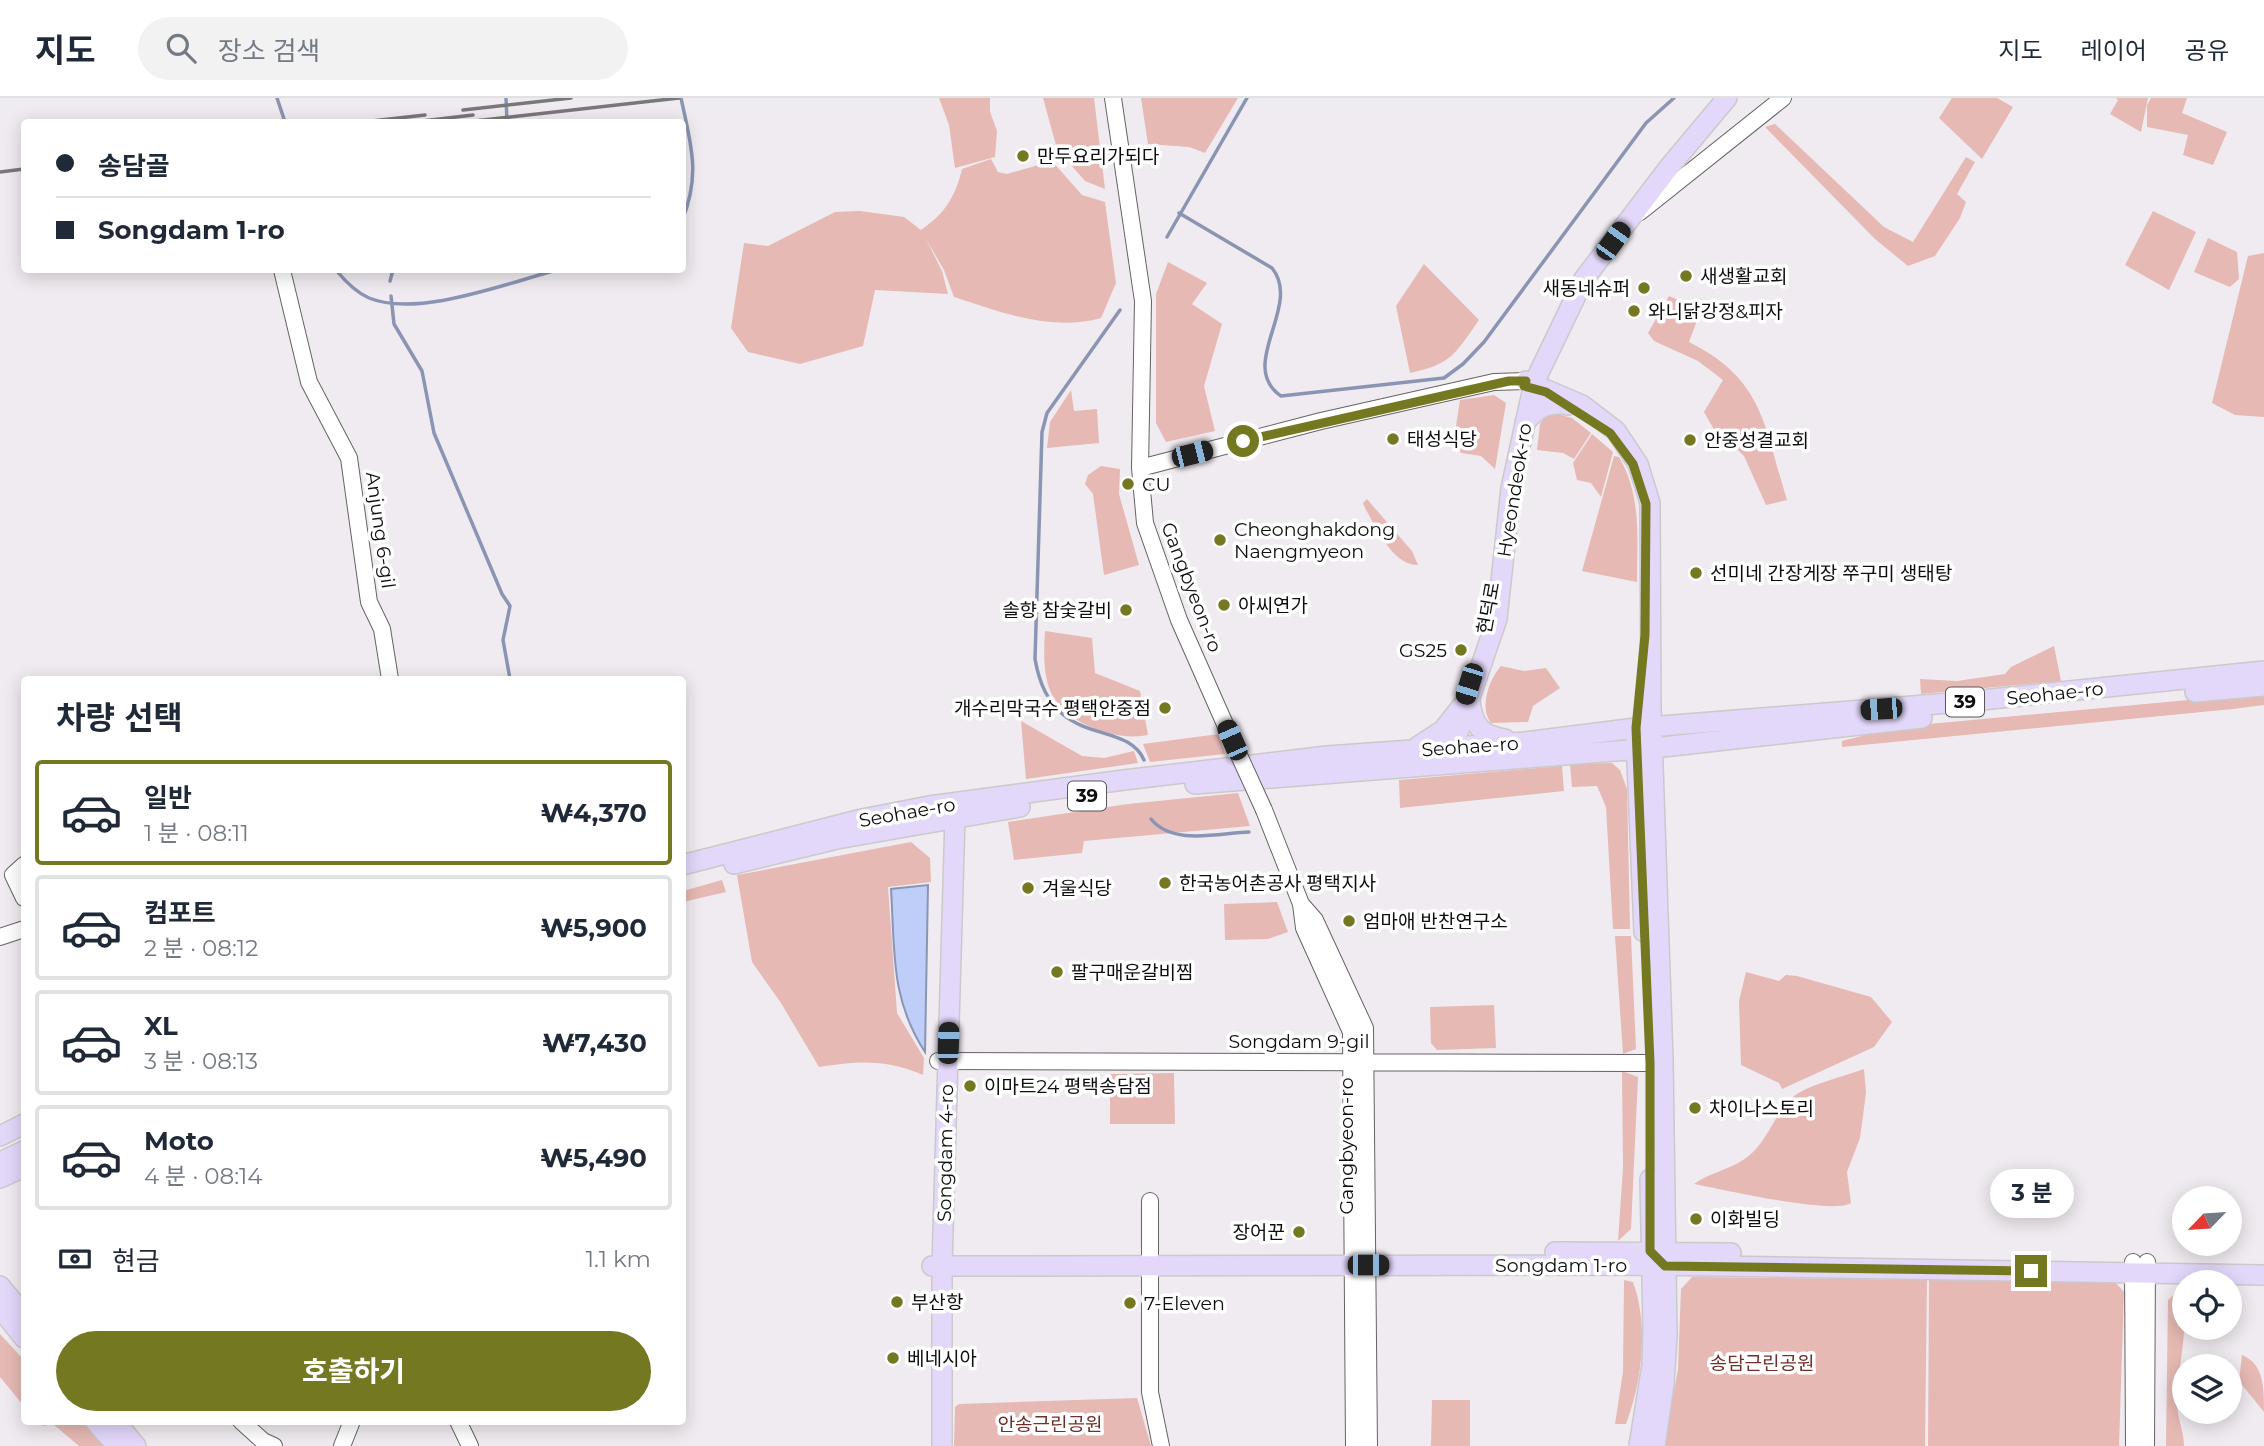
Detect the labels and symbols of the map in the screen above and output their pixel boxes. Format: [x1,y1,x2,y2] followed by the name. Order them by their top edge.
[1037,145,1159,168] place label: 만두요리가되다
[1015,148,1031,164] marker: 만두요리가되다
[1593,218,1634,264] car
[1700,265,1787,288] place label: 새생활교회
[1678,268,1694,284] marker: 새생활교회
[1543,277,1630,300] place label: 새동네슈퍼
[1636,280,1652,296] marker: 새동네슈퍼
[1648,300,1783,323] place label: 와니닭강정&피자
[1626,303,1642,319] marker: 와니닭강정&피자
[1493,421,1536,559] street label: Hyeondeok-ro
[1227,425,1259,457] route start
[1407,428,1477,451] place label: 태성식당
[1704,429,1809,452] place label: 안중성결교회
[1385,431,1401,447] marker: 태성식당
[1682,432,1698,448] marker: 안중성결교회
[1170,439,1215,469] car
[361,470,400,590] street label: Anjung 6-gil
[1142,473,1171,496] place label: CU
[1120,476,1136,492] marker: CU
[1234,518,1395,563] place label: Cheonghakdong Naengmyeon
[1156,519,1227,655] street label: Gangbyeon-ro
[1212,532,1228,548] marker: Cheonghakdong Naengmyeon
[1710,562,1953,585] place label: 선미네 간장게장 쭈구미 생태탕
[1688,565,1704,581] marker: 선미네 간장게장 쭈구미 생태탕
[1473,580,1504,636] street label: 현덕로
[1238,594,1308,617] place label: 아씨연가
[1216,597,1232,613] marker: 아씨연가
[1002,599,1112,622] place label: 솔향 참숯갈비
[1118,602,1134,618] marker: 솔향 참숯갈비
[1399,639,1447,662] place label: GS25
[1453,642,1469,658] marker: GS25
[1453,661,1486,707] car
[2005,677,2105,710] street label: Seohae-ro
[1946,688,1984,716] road number: 39
[954,697,1151,720] place label: 개수리막국수 평택안중점
[1860,697,1903,721] car
[1157,700,1173,716] marker: 개수리막국수 평택안중점
[1214,717,1251,763] car
[1421,732,1519,761] street label: Seohae-ro
[1068,782,1106,810] road number: 39
[857,793,957,832] street label: Seohae-ro
[1179,872,1376,895] place label: 한국농어촌공사 평택지사
[1157,875,1173,891] marker: 한국농어촌공사 평택지사
[1042,877,1112,900] place label: 겨울식당
[1020,880,1036,896] marker: 겨울식당
[1363,910,1508,933] place label: 엄마애 반찬연구소
[1341,913,1357,929] marker: 엄마애 반찬연구소
[1071,961,1193,984] place label: 팔구매운갈비찜
[1049,964,1065,980] marker: 팔구매운갈비찜
[937,1022,960,1064] car
[1228,1030,1370,1053] street label: Songdam 9-gil
[984,1075,1152,1098] place label: 이마트24 평택송담점
[1335,1077,1358,1215] street label: Gangbyeon-ro
[962,1078,978,1094] marker: 이마트24 평택송담점
[933,1084,958,1222] street label: Songdam 4-ro
[1709,1097,1814,1120] place label: 차이나스토리
[1687,1100,1703,1116] marker: 차이나스토리
[1989,1170,2073,1218] callout: 3 분
[2172,1186,2242,1256] north arrow
[1710,1208,1780,1231] place label: 이화빌딩
[1688,1211,1704,1227] marker: 이화빌딩
[1233,1221,1285,1244] place label: 장어꾼
[1291,1224,1307,1240] marker: 장어꾼
[1495,1254,1627,1277] street label: Songdam 1-ro
[1348,1255,1390,1276] car
[2015,1255,2047,1287] route end
[911,1291,963,1314] place label: 부산항
[1144,1292,1225,1315] place label: 7-Eleven
[889,1294,905,1310] marker: 부산항
[1122,1295,1138,1311] marker: 7-Eleven
[907,1347,977,1370] place label: 베네시아
[885,1350,901,1366] marker: 베네시아
[1710,1352,1814,1375] park label: 송담근린공원
[998,1413,1102,1436] park label: 안송근린공원

